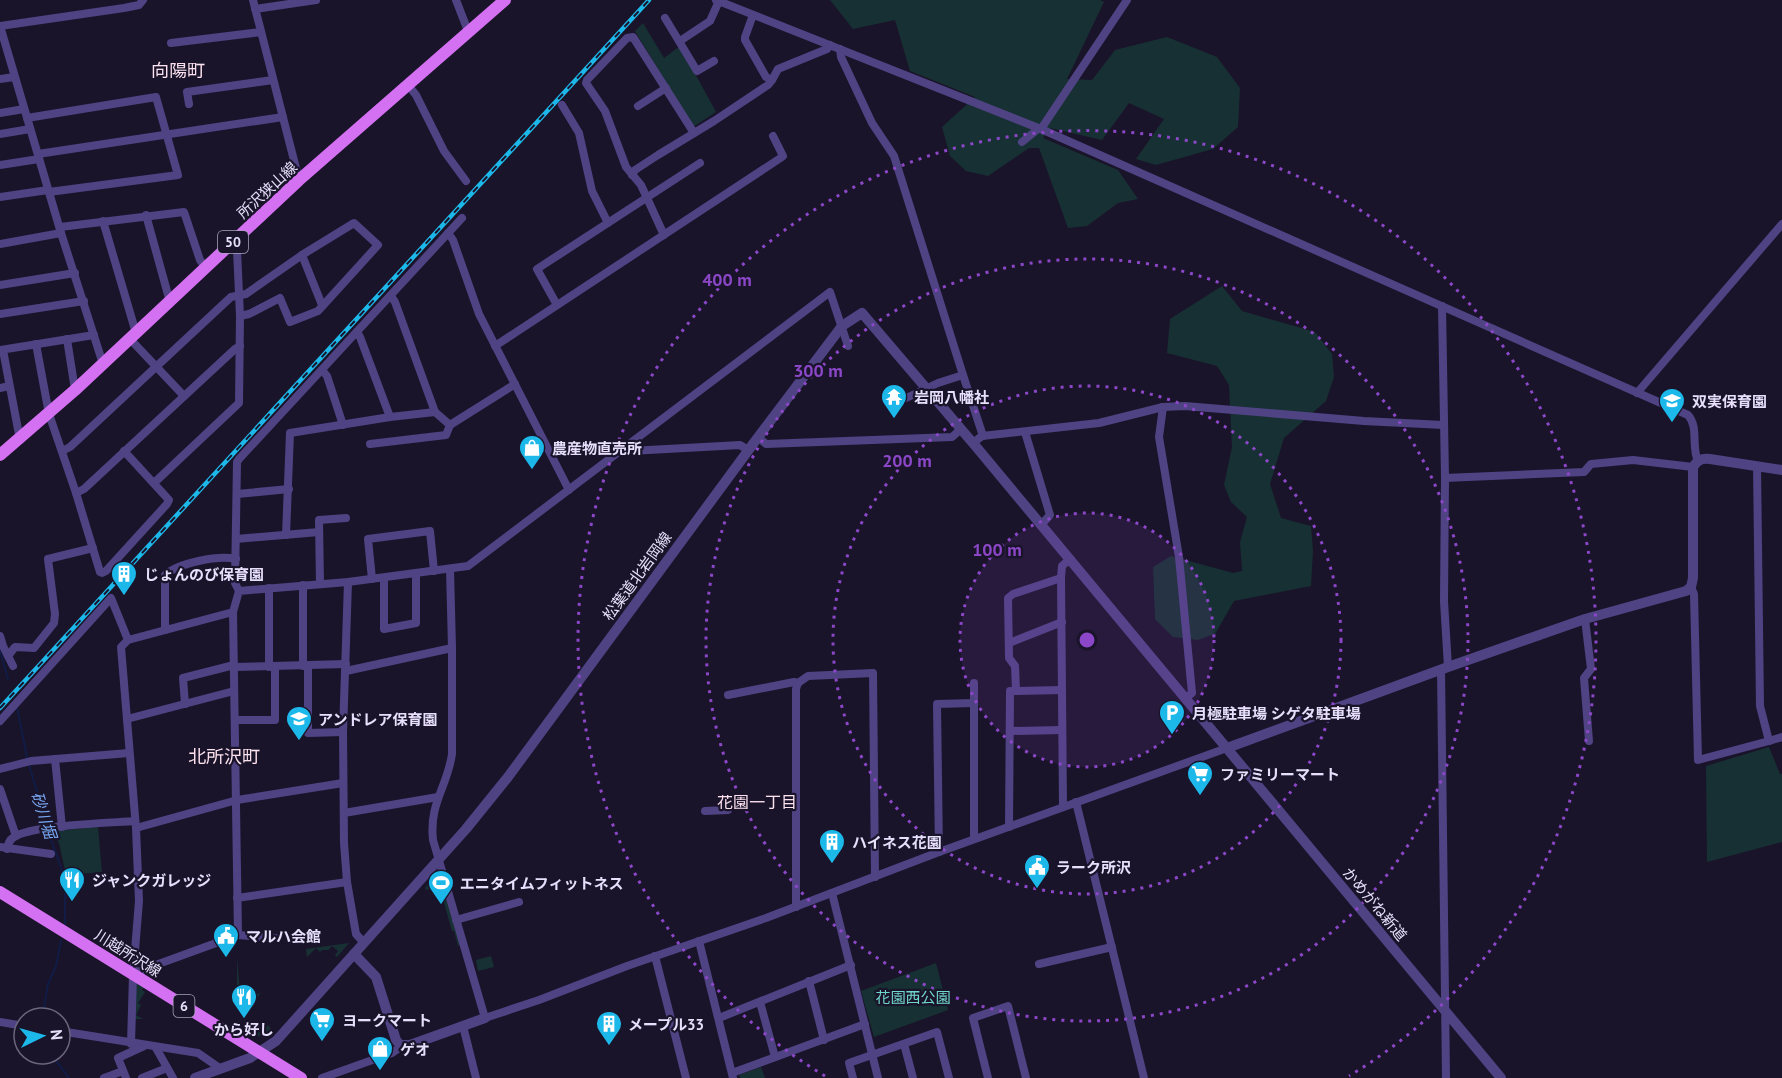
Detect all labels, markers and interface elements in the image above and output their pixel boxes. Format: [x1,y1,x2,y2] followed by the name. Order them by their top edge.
[151,59,205,82] district label: 向陽町
[233,157,301,223] street label: 所沢狭山線
[218,231,248,253] road number: 50
[702,268,752,291] text: 400 m
[793,359,843,382] text: 300 m
[879,382,909,420] temple icon: 岩岡八幡社
[1657,386,1687,424] school or university icon: 双実保育園
[914,388,989,407] place label: 岩岡八幡社
[1692,392,1767,411] place label: 双実保育園
[517,433,547,471] shop icon: 農産物直売所
[552,439,642,458] place label: 農産物直売所
[882,449,932,472] text: 200 m
[598,528,676,624] street label: 松葉道北岩岡線
[972,538,1022,561] text: 100 m
[109,559,139,597] building icon: じょんのび保育園
[144,565,264,584] place label: じょんのび保育園
[1077,630,1097,650] centre of rings
[1157,698,1187,736] parking icon: 月極駐車場 シゲタ駐車場
[284,704,314,742] school or university icon: アンドレア保育園
[1192,704,1361,723] place label: 月極駐車場 シゲタ駐車場
[318,710,437,729] place label: アンドレア保育園
[188,745,260,768] district label: 北所沢町
[1185,759,1215,797] supermarket icon: ファミリーマート
[1220,765,1340,784] place label: ファミリーマート
[27,789,62,844] water label: 砂川堀
[717,792,797,812] district label: 花園一丁目
[817,827,847,865] building icon: ハイネス花園
[852,833,942,852] place label: ハイネス花園
[1022,852,1052,890] public building icon: ラーク所沢
[1056,858,1131,877] place label: ラーク所沢
[1339,863,1411,945] street label: かめがね新道
[57,865,87,903] restaurant icon: ジャンクガレッジ
[426,868,456,906] sports icon: エニタイムフィットネス
[92,871,211,890] place label: ジャンクガレッジ
[460,874,624,893] place label: エニタイムフィットネス
[211,921,241,959] public building icon: マルハ会館
[91,925,165,981] street label: 川越所沢線
[246,927,321,946] place label: マルハ会館
[229,982,259,1020] restaurant icon: から好し
[875,988,951,1007] park label: 花園西公園
[174,995,195,1017] road number: 6
[307,1005,337,1043] supermarket icon: ヨークマート
[12,1006,72,1066] north arrow
[594,1009,624,1047] building icon: メープル33
[342,1011,432,1030] place label: ヨークマート
[628,1015,704,1034] place label: メープル33
[214,1020,274,1039] place label: から好し
[47,1029,67,1041] text: N
[365,1034,395,1072] shop icon: ゲオ
[400,1040,430,1059] place label: ゲオ

